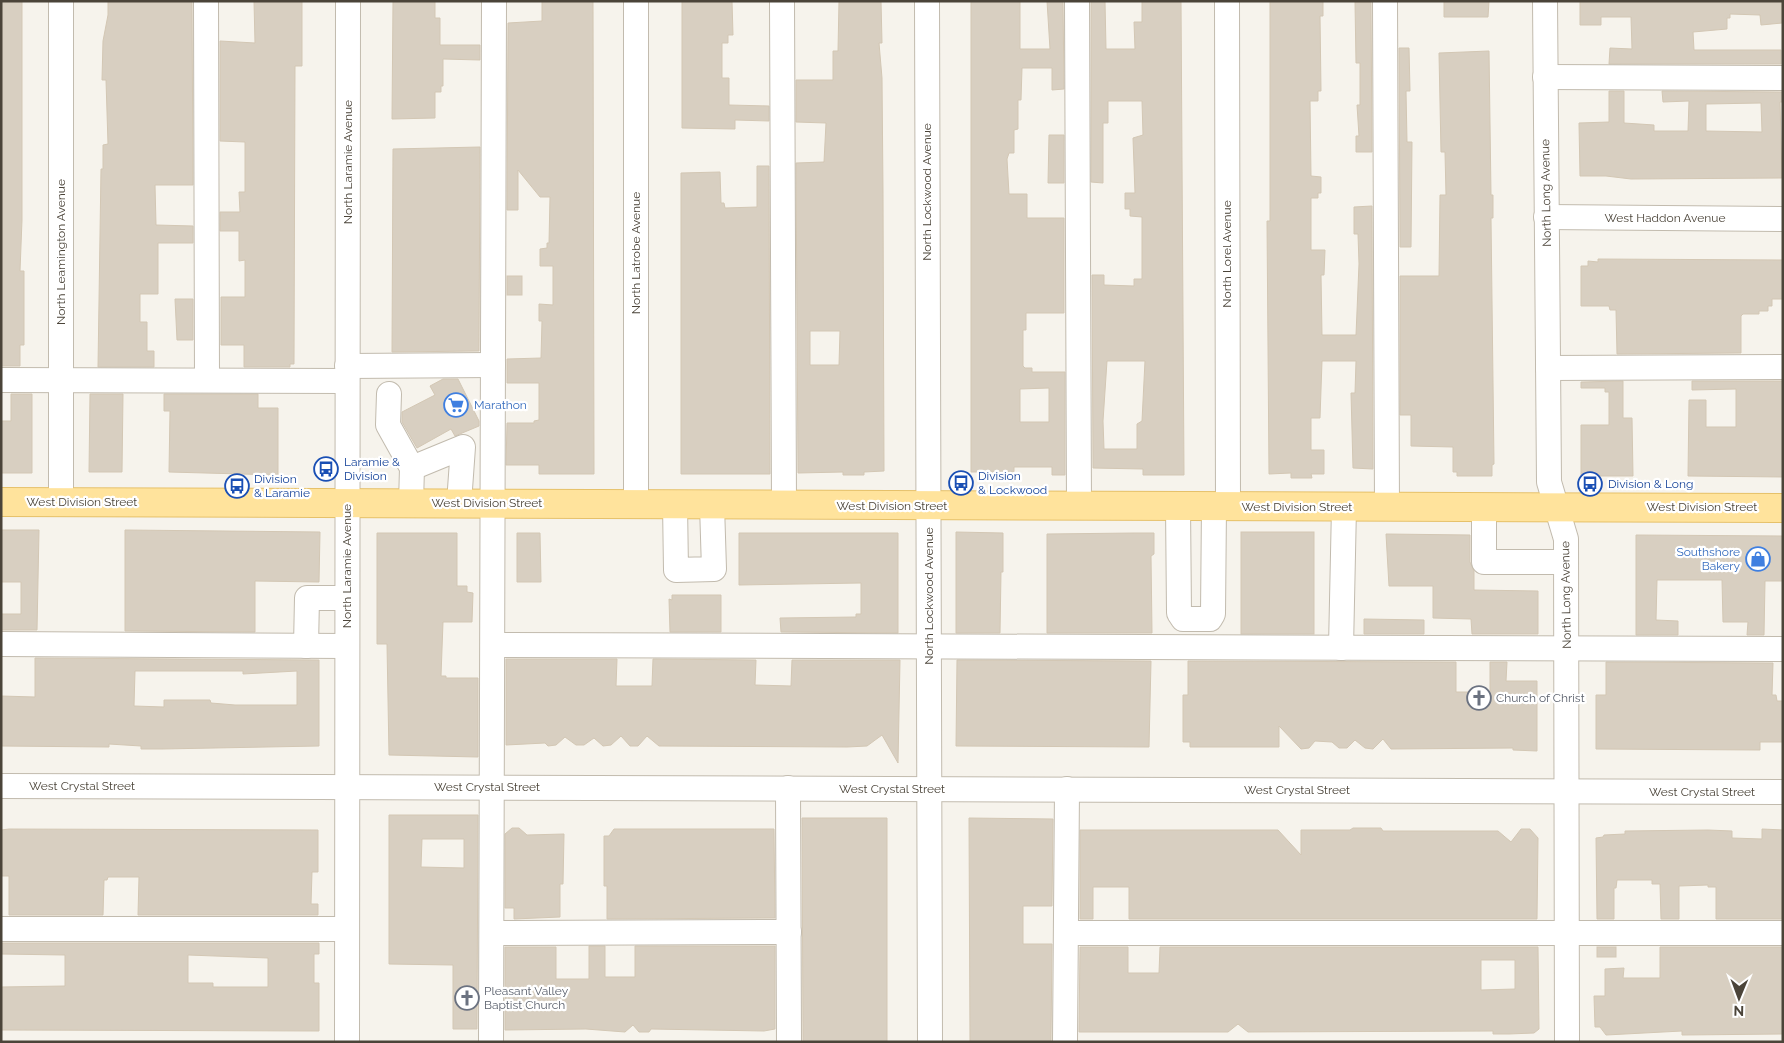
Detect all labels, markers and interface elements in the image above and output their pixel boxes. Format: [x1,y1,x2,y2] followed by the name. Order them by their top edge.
[341,100,355,224] street label: North Laramie Avenue
[920,123,934,261] street label: North Lockwood Avenue
[1538,139,1554,247] street label: North Long Avenue
[54,179,68,325] street label: North Leamington Avenue
[629,192,643,314] street label: North Latrobe Avenue
[1220,200,1234,308] street label: North Lorel Avenue
[1605,211,1725,225] street label: West Haddon Avenue
[443,392,469,418] supermarket icon: Marathon
[474,398,527,412] place label: Marathon
[344,455,400,483] place label: Laramie & Division
[313,456,339,482] bus stop icon: Laramie & Division
[978,469,1047,497] place label: Division & Lockwood
[948,470,974,496] bus stop icon: Division & Lockwood
[1577,471,1603,497] bus stop icon: Division & Long
[254,472,310,500] place label: Division & Laramie
[224,473,250,499] bus stop icon: Division & Laramie
[1608,477,1693,491] place label: Division & Long
[27,495,137,509] street label: West Division Street
[432,496,542,510] street label: West Division Street
[837,499,947,513] street label: West Division Street
[1242,500,1352,514] street label: West Division Street
[1647,500,1757,514] street label: West Division Street
[340,504,354,628] street label: North Laramie Avenue
[922,527,936,665] street label: North Lockwood Avenue
[1558,541,1574,649] street label: North Long Avenue
[1676,545,1740,573] place label: Southshore Bakery
[1745,546,1771,572] shop icon: Southshore Bakery
[1466,685,1492,711] church icon: Church of Christ
[1496,691,1585,705] place label: Church of Christ
[29,779,135,793] street label: West Crystal Street
[434,780,540,794] street label: West Crystal Street
[839,782,945,796] street label: West Crystal Street
[1244,783,1350,797] street label: West Crystal Street
[1649,785,1755,799] street label: West Crystal Street
[1714,973,1764,1023] north arrow
[484,984,569,1012] place label: Pleasant Valley Baptist Church
[454,985,480,1011] church icon: Pleasant Valley Baptist Church
[1733,1003,1744,1019] text: N

